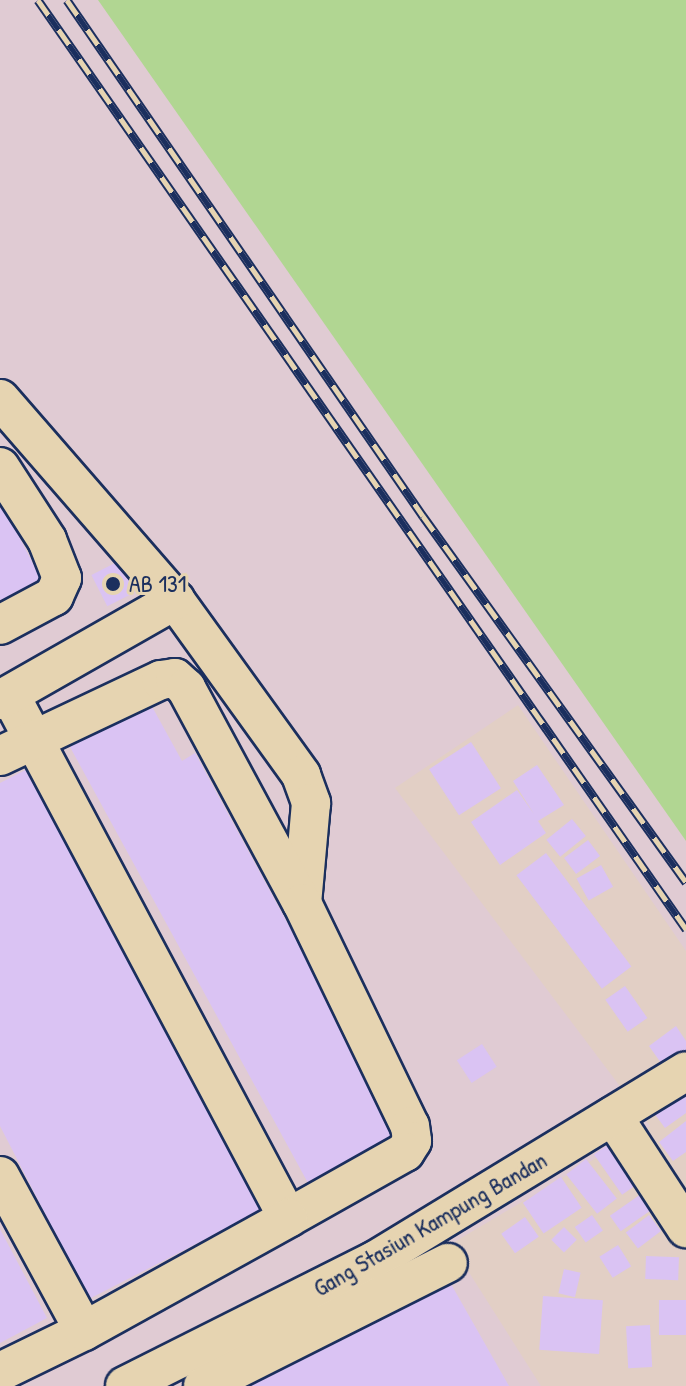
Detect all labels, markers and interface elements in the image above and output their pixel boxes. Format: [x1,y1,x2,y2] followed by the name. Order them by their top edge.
[129,570,187,598] place label: AB 131
[104,575,122,593] marker: AB 131
[308,1145,552,1303] street label: Gang Stasiun Kampung Bandan

